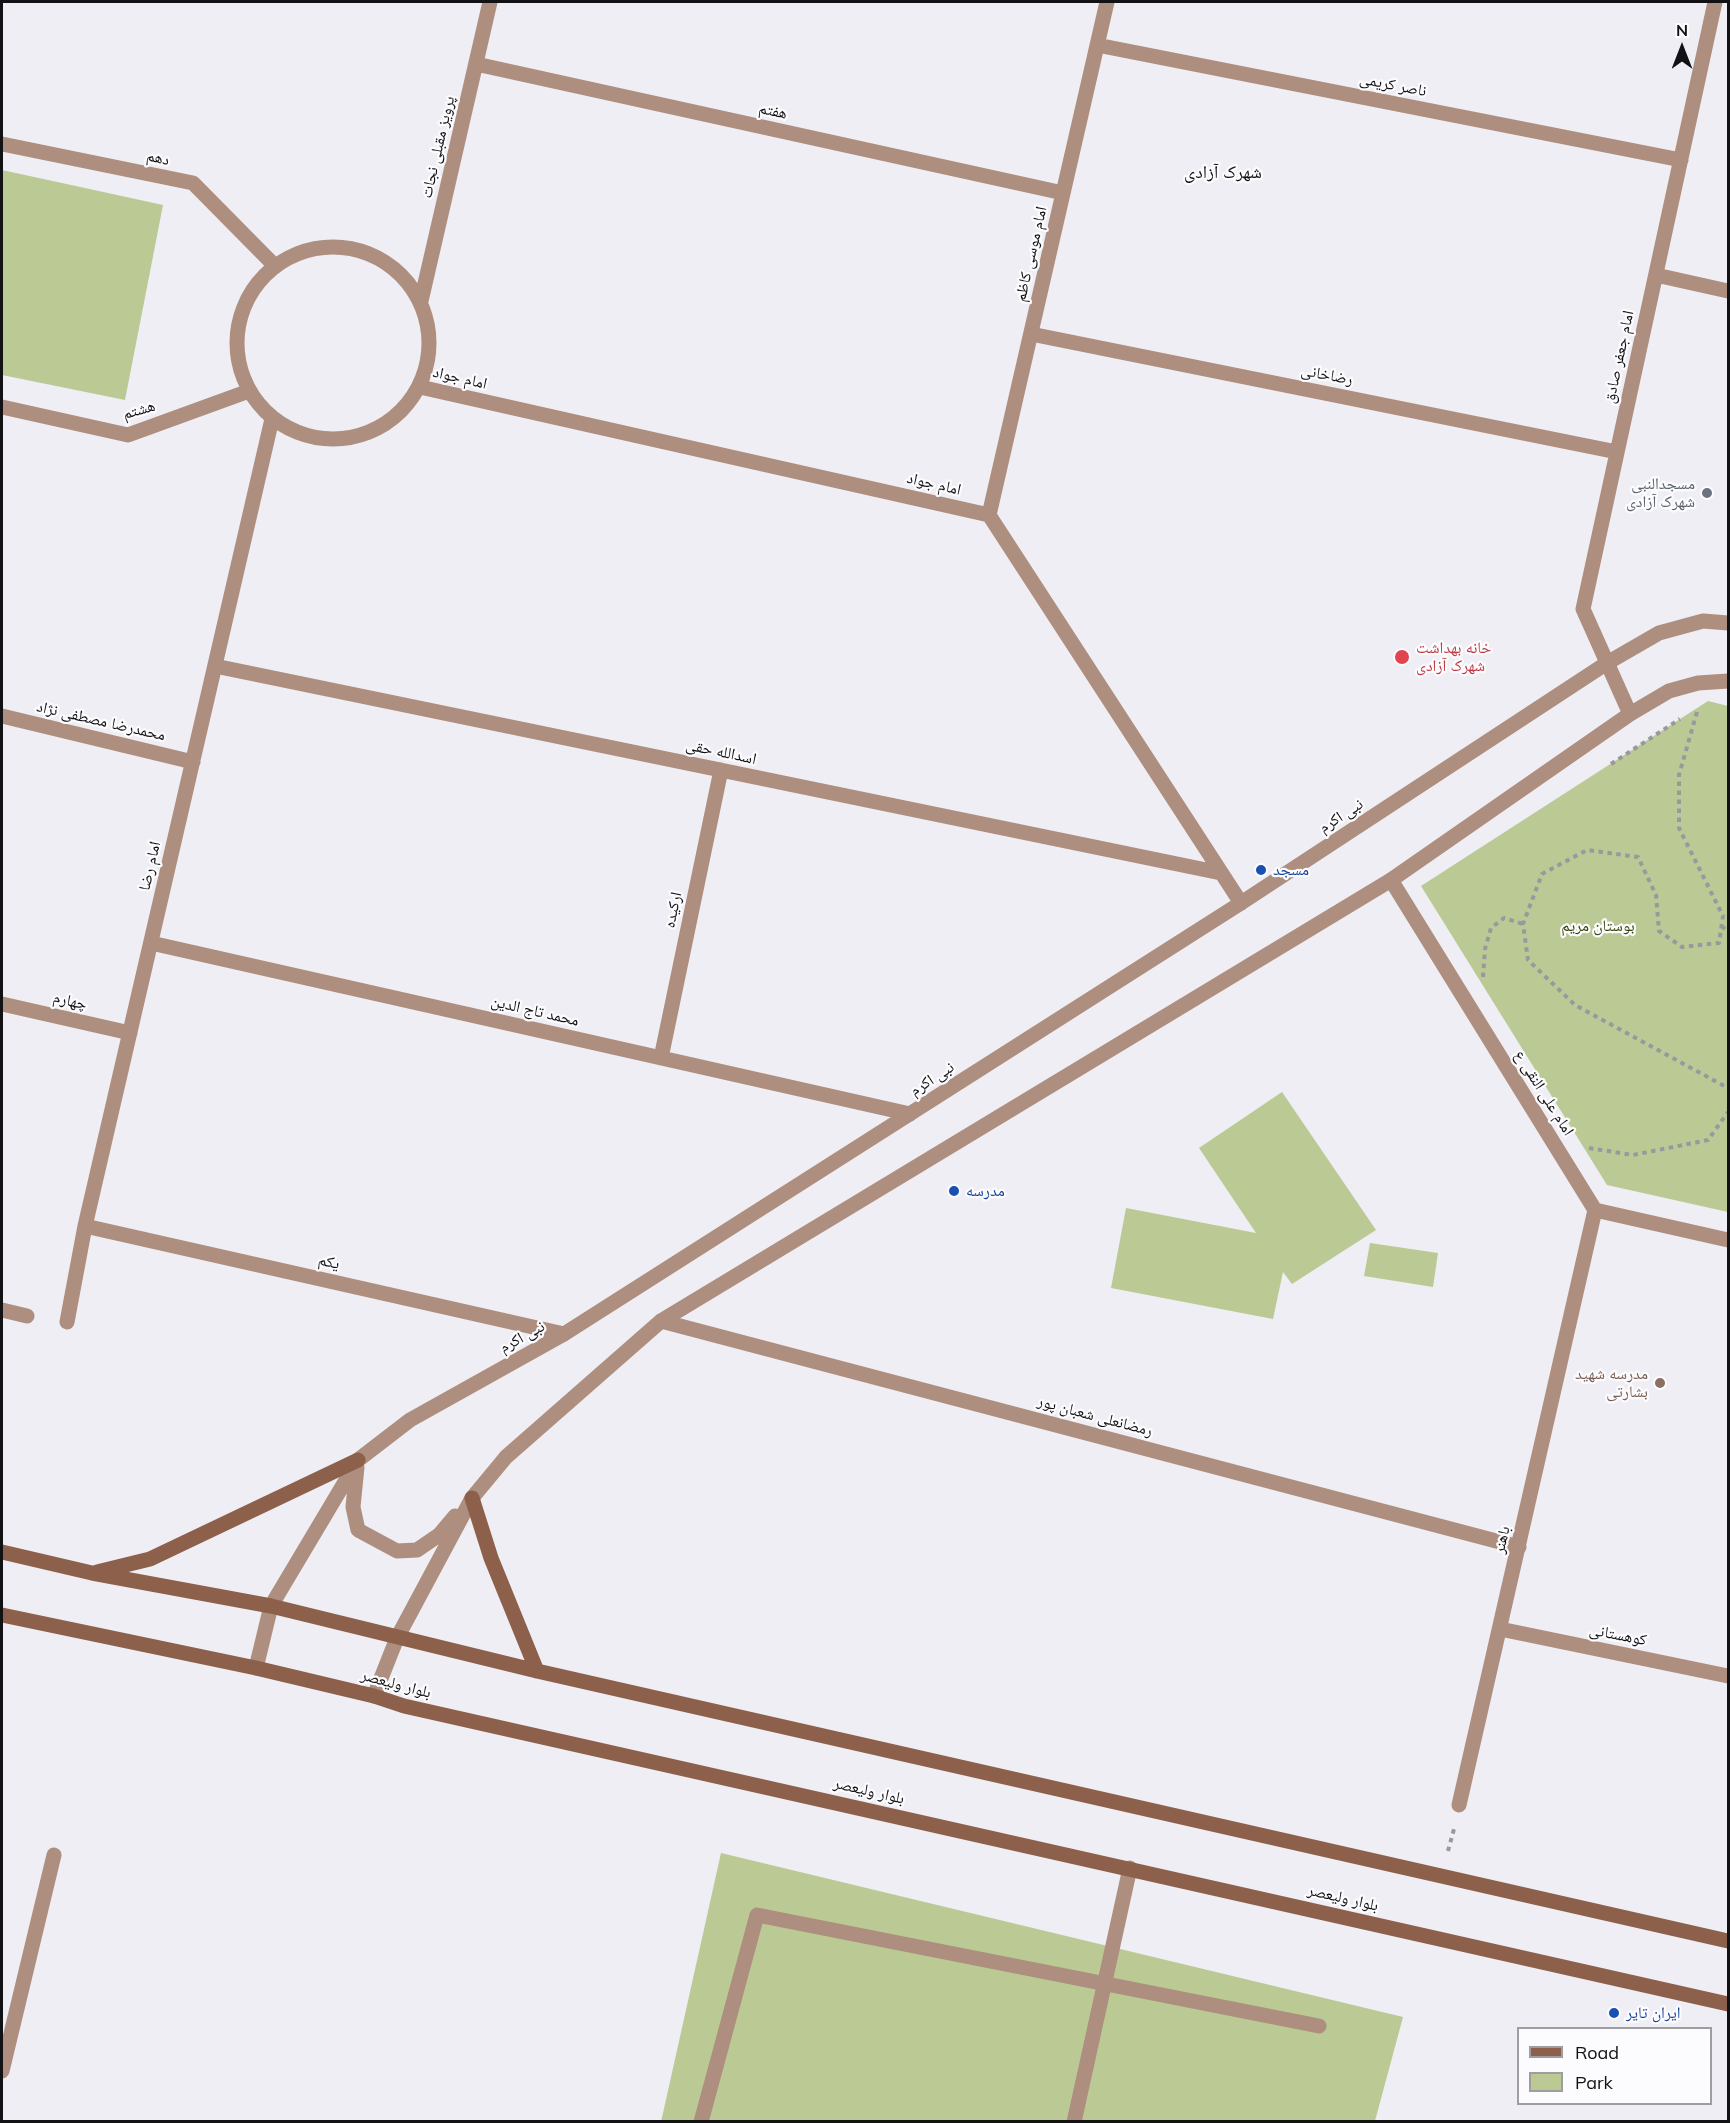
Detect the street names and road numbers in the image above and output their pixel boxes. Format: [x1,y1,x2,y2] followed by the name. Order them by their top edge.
[1358,69,1428,101] street label: ناصر کریمی
[417,94,459,200] street label: پرویز مقبلی نجات
[757,99,789,123] street label: هفتم
[145,146,171,170] street label: دهم
[1011,204,1051,304] street label: امام موسی کاظم
[1600,309,1638,405] street label: امام جعفر صادق
[1299,361,1355,389] street label: رضاخانی
[431,362,489,394] street label: امام جواد
[121,396,157,424] street label: هشتم
[905,468,963,500] street label: امام جواد
[35,697,167,745] street label: محمدرضا مصطفی نژاد
[684,735,758,769] street label: اسدالله حقی
[1315,795,1367,837] street label: نبی اکرم
[135,840,165,892] street label: امام رضا
[660,890,686,930] street label: ارکیده
[51,988,89,1014] street label: چهارم
[489,992,581,1030] street label: محمد تاج الدین
[1510,1047,1578,1139] street label: امام علی النقی ع
[906,1058,958,1100] street label: نبی اکرم
[316,1250,342,1274] street label: یکم
[496,1317,548,1357] street label: نبی اکرم
[1035,1391,1155,1441] street label: رمضانعلی شعبان پور
[1490,1524,1514,1556] street label: باهنر
[1588,1620,1648,1650] street label: کوهستانی
[359,1665,433,1703] street label: بلوار ولیعصر
[832,1774,906,1808] street label: بلوار ولیعصر
[1306,1881,1380,1915] street label: بلوار ولیعصر

